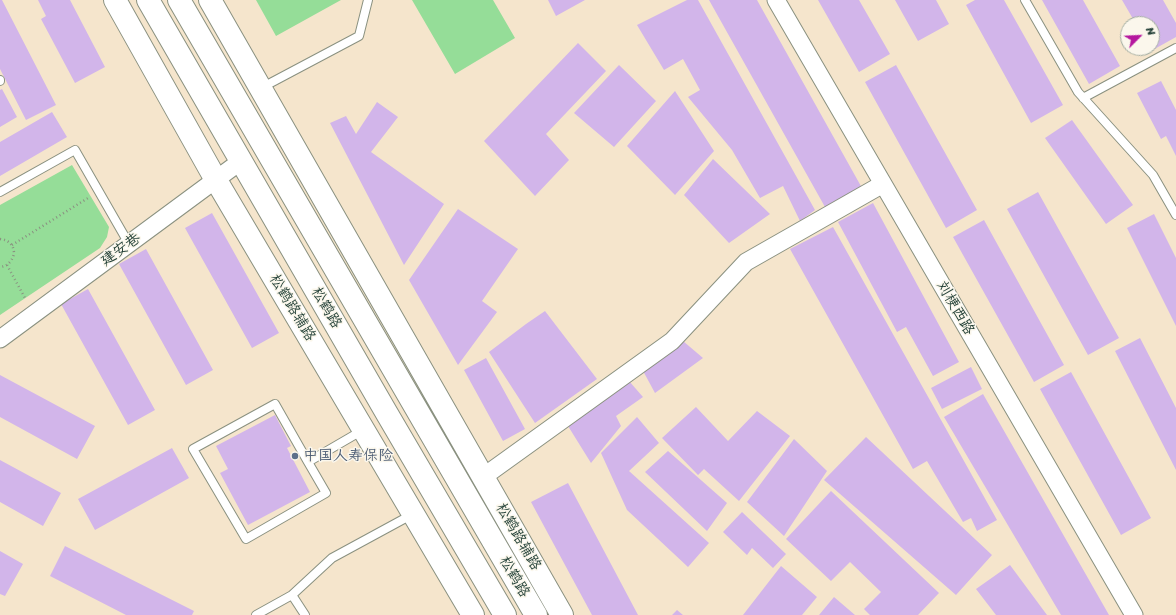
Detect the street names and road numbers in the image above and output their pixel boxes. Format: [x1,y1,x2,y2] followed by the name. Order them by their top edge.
[98,229,144,271] street label: 建安巷
[265,271,319,345] street label: 松鹤路辅路
[932,278,978,338] street label: 刘梗西路
[307,284,345,332] street label: 松鹤路
[491,500,545,574] street label: 松鹤路辅路
[495,553,533,601] street label: 松鹤路

